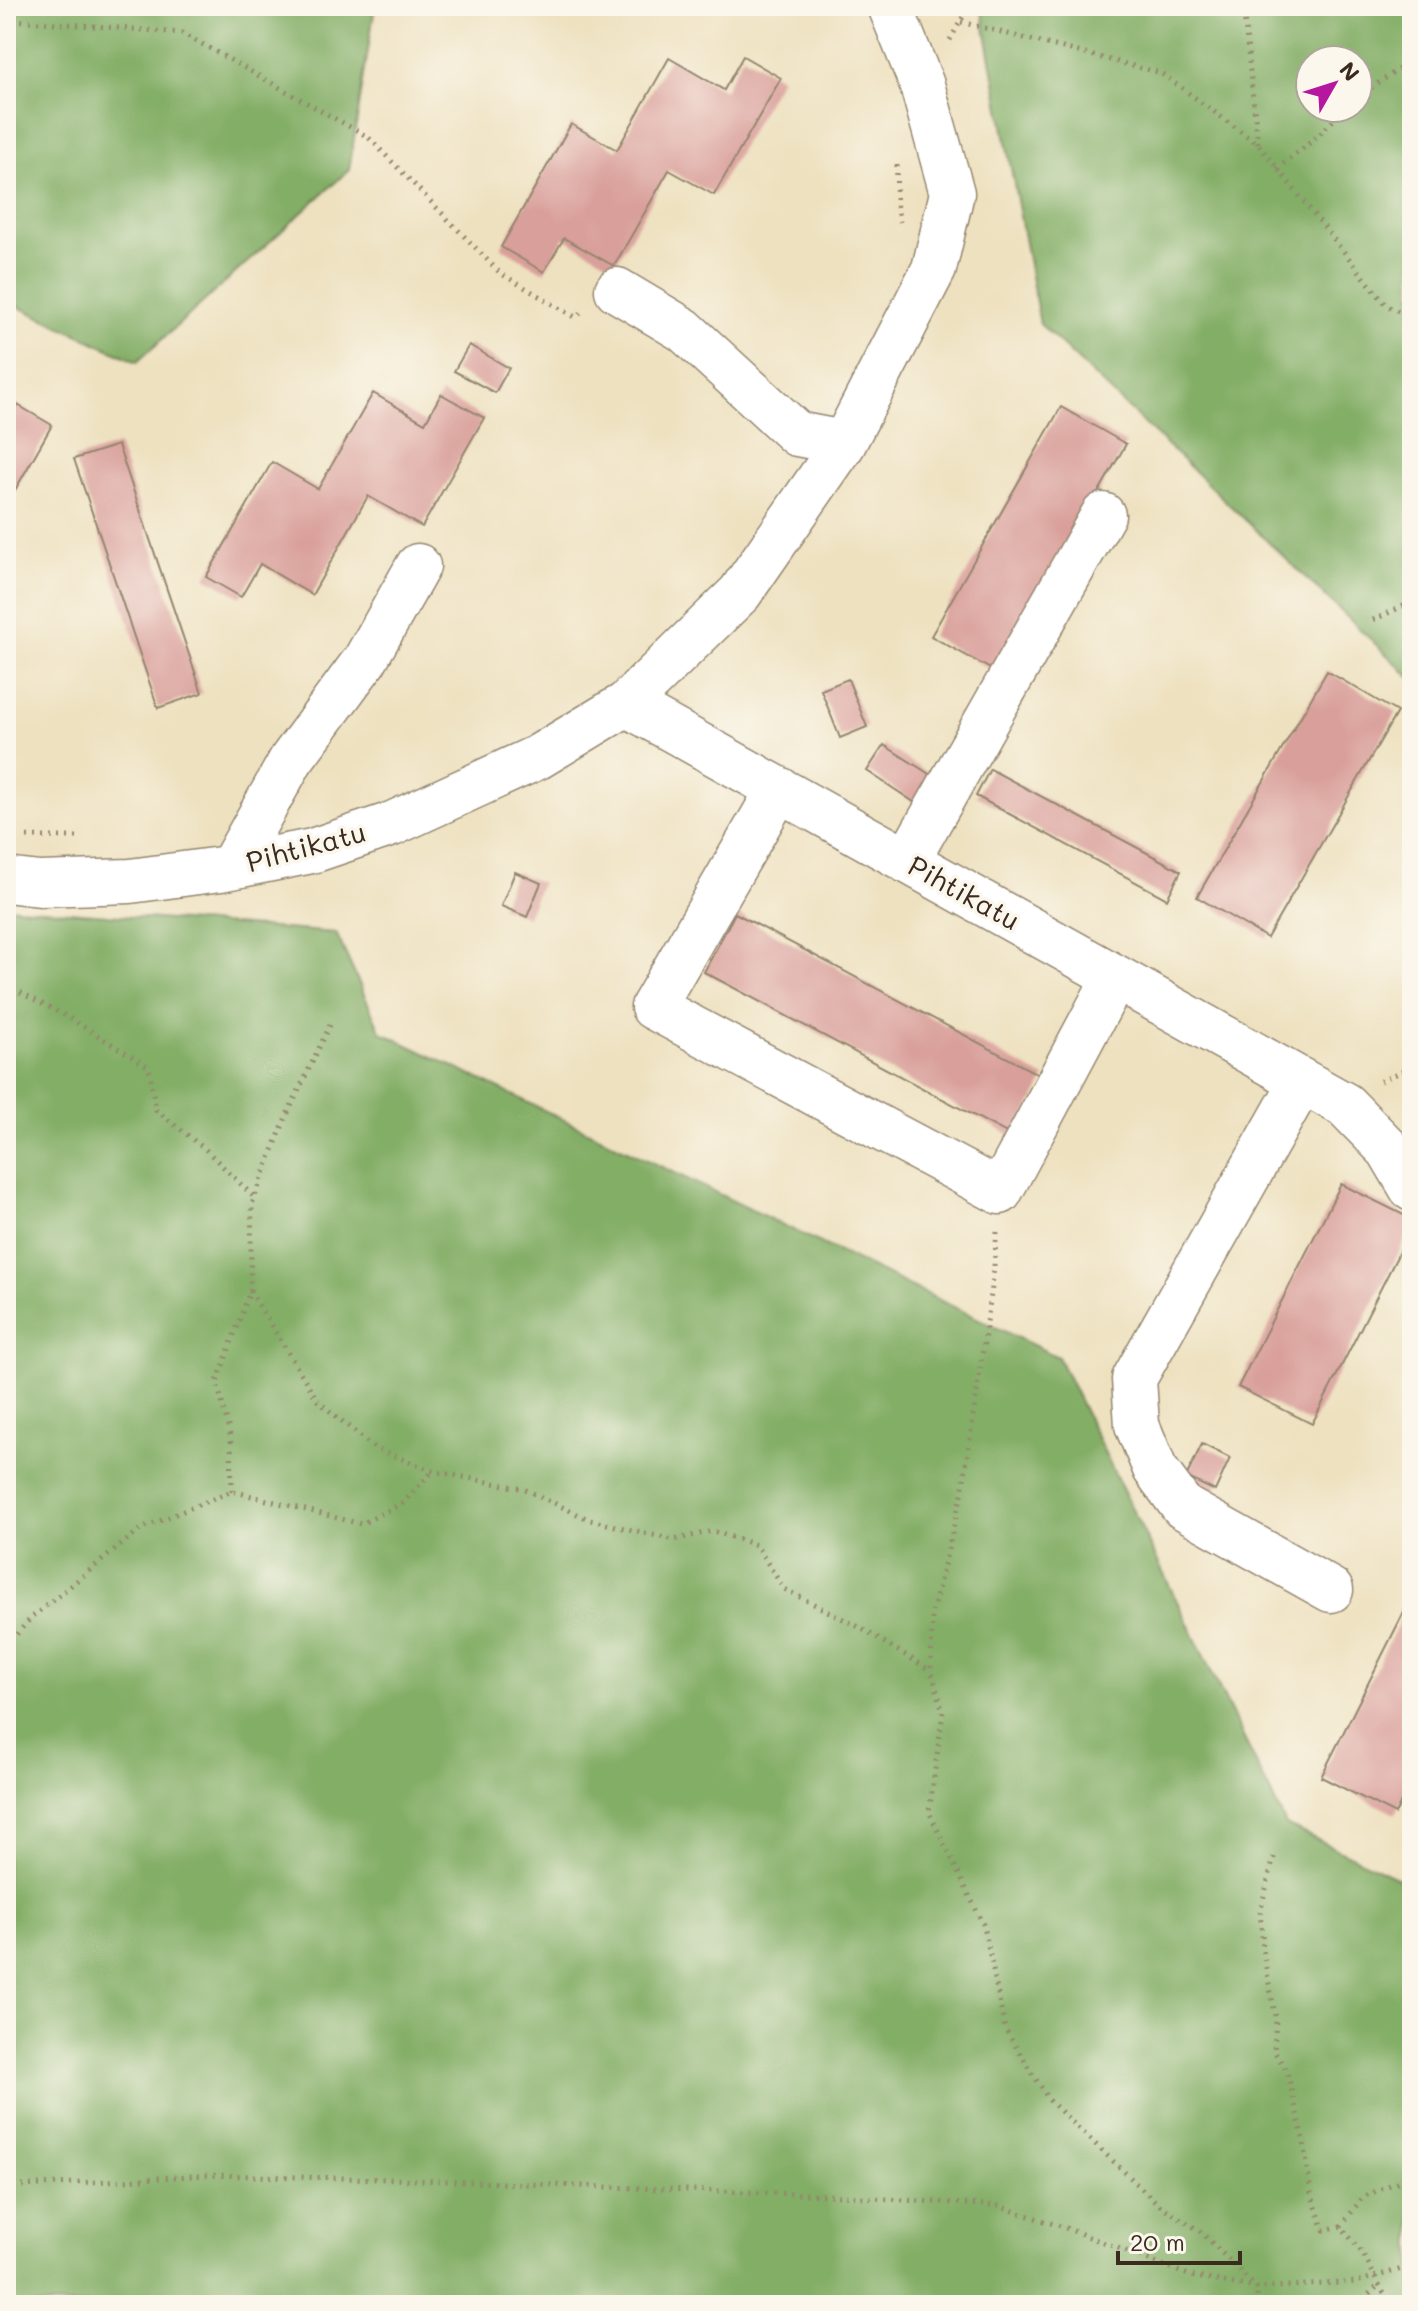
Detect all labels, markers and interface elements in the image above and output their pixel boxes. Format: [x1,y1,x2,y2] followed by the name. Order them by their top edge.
[1294,44,1374,124] north arrow
[1333,55,1366,87] text: N
[242,813,369,879] street label: Pihtikatu
[902,847,1027,938] street label: Pihtikatu
[1118,2215,1240,2265] scale bar
[1130,2226,1185,2257] text: 20 m

